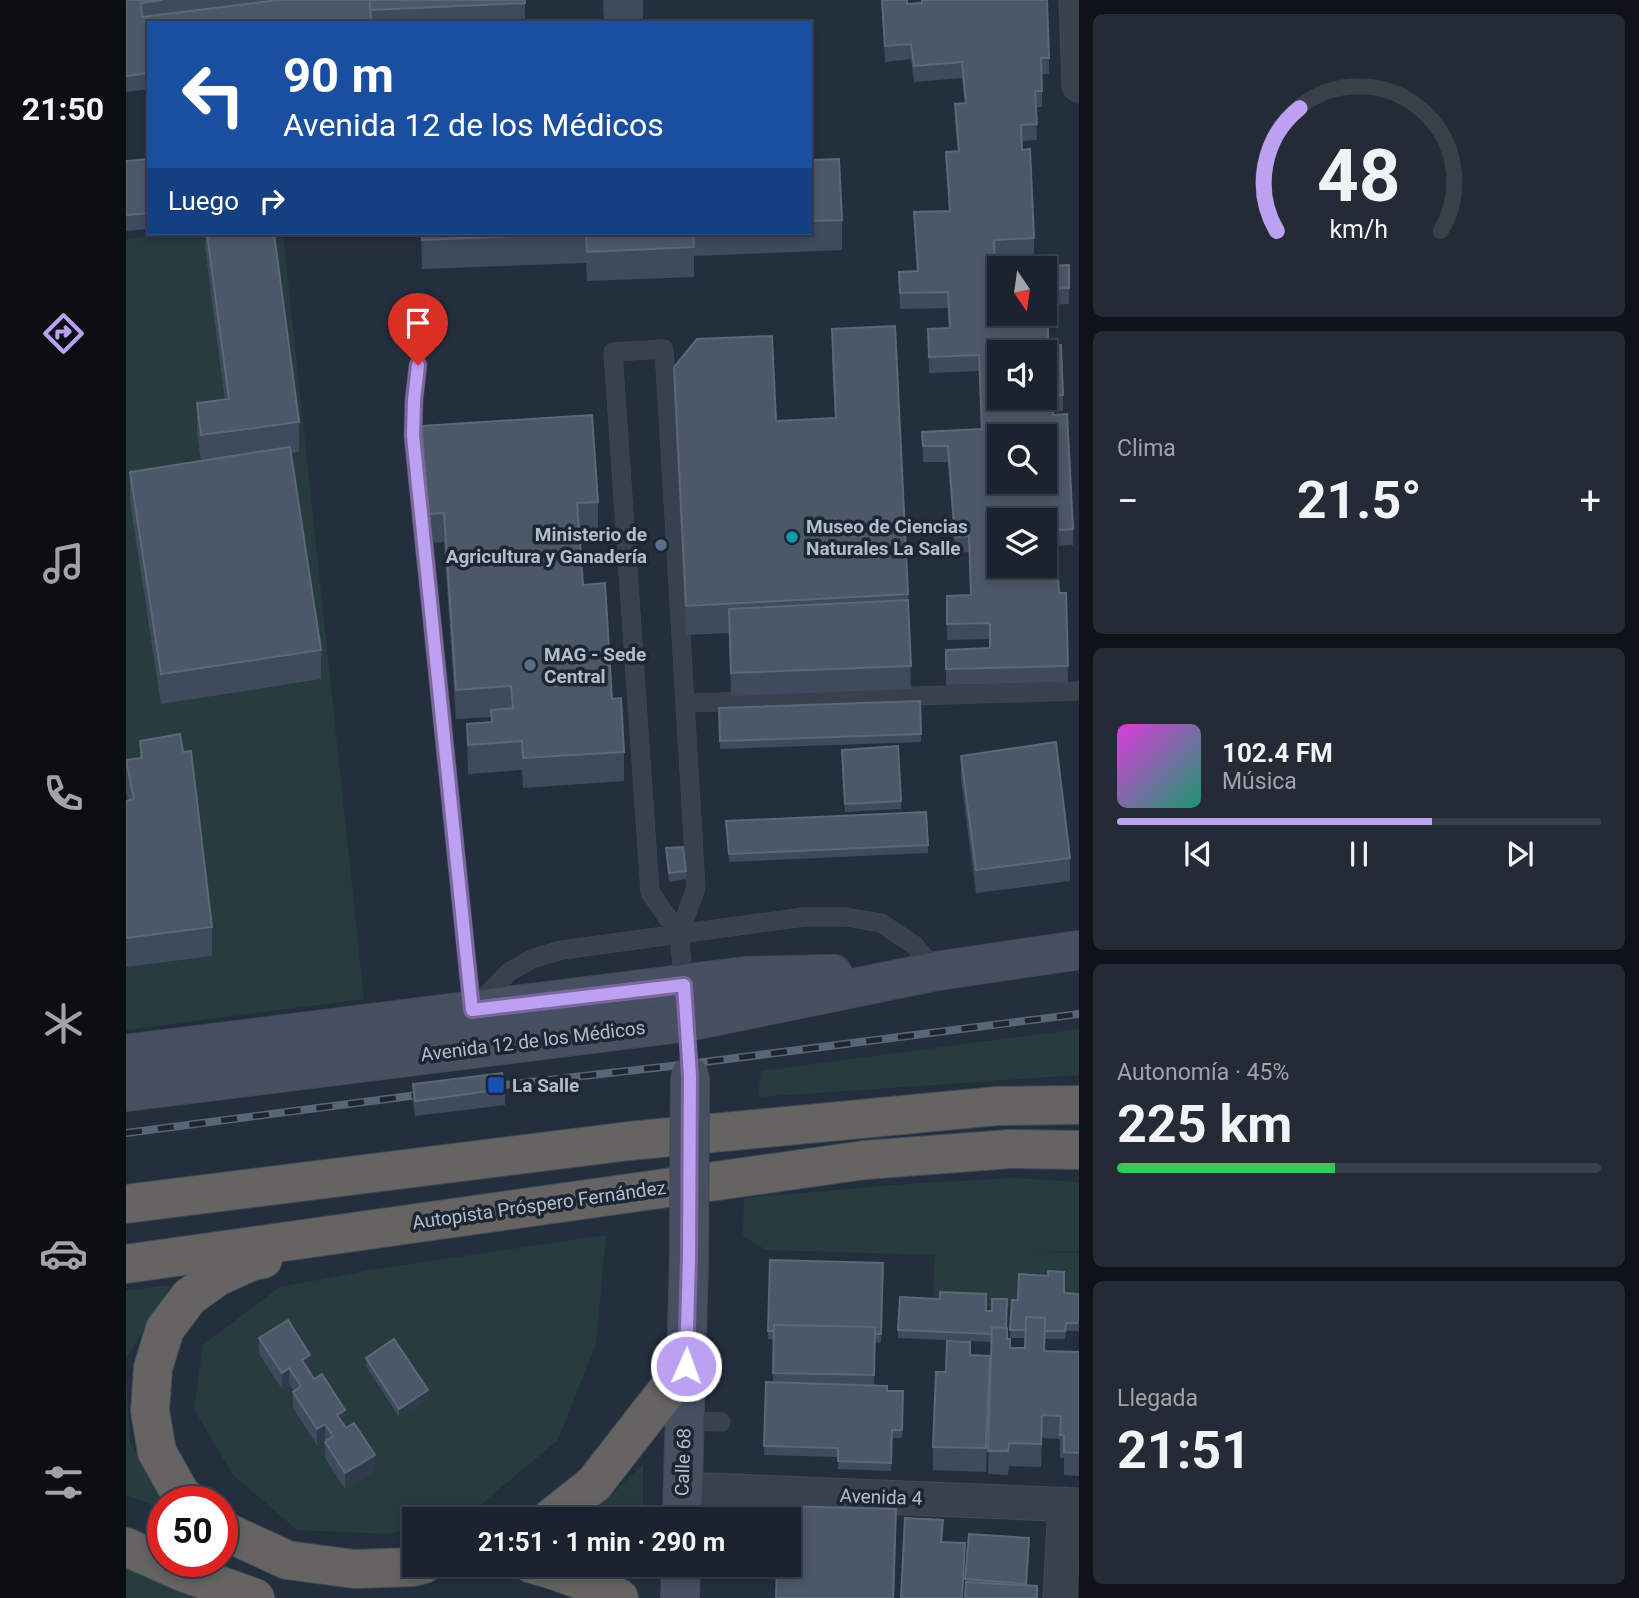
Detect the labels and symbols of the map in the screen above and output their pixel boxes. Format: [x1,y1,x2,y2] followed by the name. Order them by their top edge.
[987,256,1057,326] north arrow
[388,293,448,365] pin
[806,515,968,560] place label: Museo de Ciencias Naturales La Salle
[446,523,647,568] place label: Ministerio de Agricultura y Ganadería
[784,529,800,545] marker: Museo de Ciencias Naturales La Salle
[653,537,669,553] marker: Ministerio de Agricultura y Ganadería
[544,643,646,688] place label: MAG - Sede Central
[522,657,538,673] marker: MAG - Sede Central
[419,1016,647,1066] street label: Avenida 12 de los Médicos
[512,1074,579,1097] place label: La Salle
[486,1075,506,1095] marker: La Salle
[411,1176,667,1234] street label: Autopista Próspero Fernández
[649,1329,723,1403] position arrow
[670,1428,696,1496] street label: Calle 68
[839,1484,923,1510] street label: Avenida 4
[147,1486,238,1577] speed limit sign: 50

